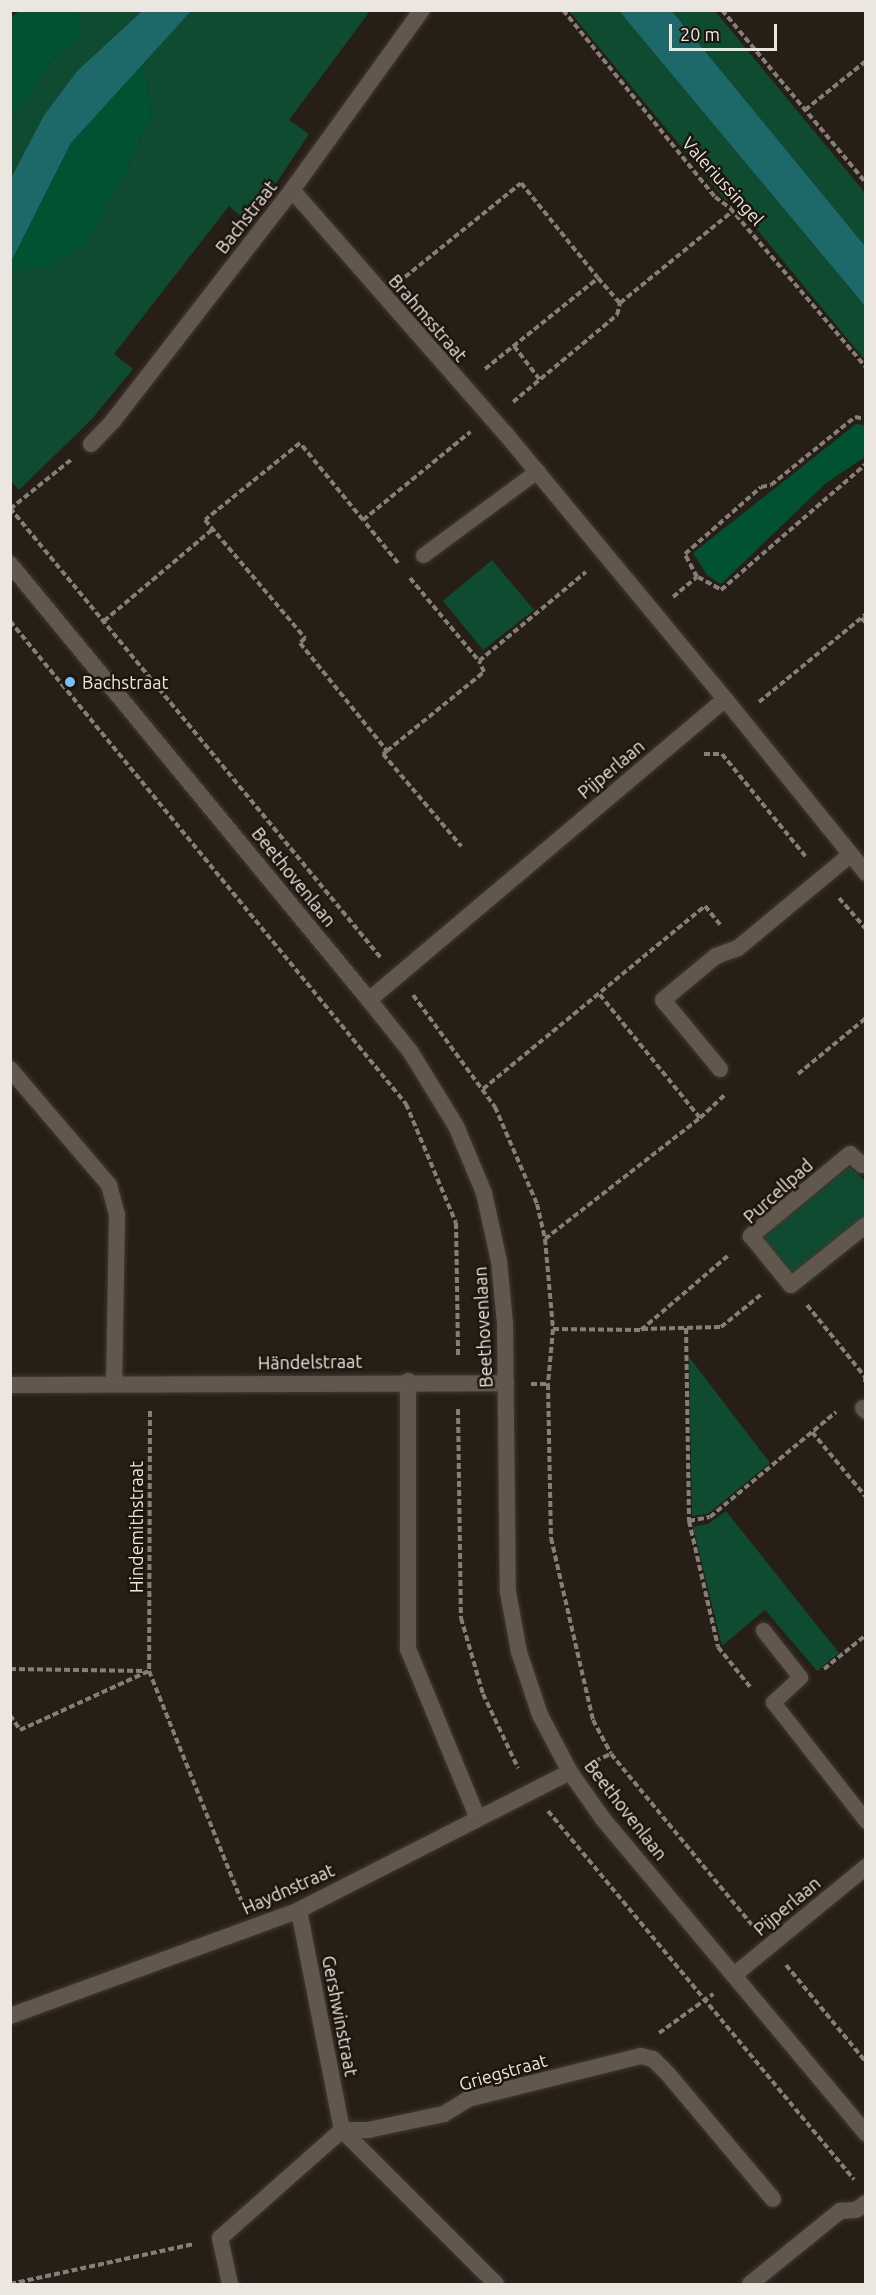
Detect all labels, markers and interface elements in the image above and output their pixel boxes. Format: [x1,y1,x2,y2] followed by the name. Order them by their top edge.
[672,12,780,50] scale bar
[680,24,720,44] text: 20 m
[678,132,768,230] street label: Valeriussingel
[211,176,281,258] street label: Bachstraat
[384,270,472,366] street label: Brahmsstraat
[82,671,169,693] place label: Bachstraat
[63,675,77,689] marker: Bachstraat
[573,735,649,803] street label: Pijperlaan
[247,823,341,931] street label: Beethovenlaan
[739,1154,817,1228] street label: Purcellpad
[469,1266,497,1388] street label: Beethovenlaan
[258,1350,362,1374] street label: Händelstraat
[125,1461,147,1593] street label: Hindemithstraat
[580,1755,672,1865] street label: Beethovenlaan
[239,1859,337,1919] street label: Haydnstraat
[749,1872,825,1940] street label: Pijperlaan
[318,1954,362,2078] street label: Gershwinstraat
[456,2049,550,2095] street label: Griegstraat

